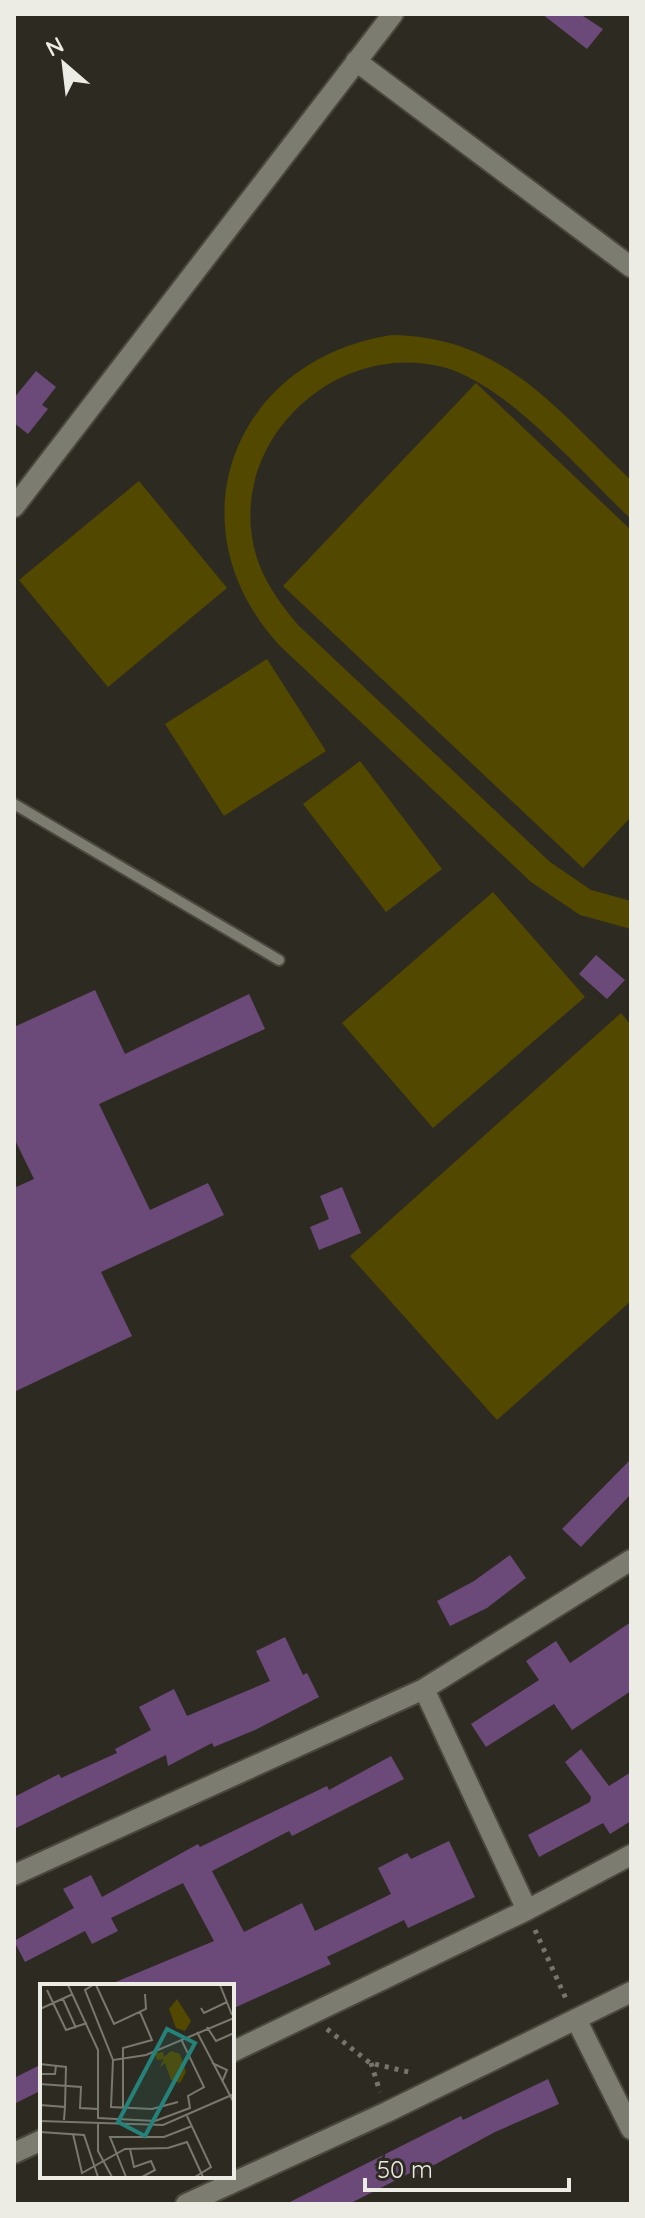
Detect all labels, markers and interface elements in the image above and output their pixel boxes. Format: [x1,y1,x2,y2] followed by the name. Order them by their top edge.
[24,24,104,104] north arrow
[41,30,68,62] text: N
[40,1984,234,2178] inset map
[365,2142,569,2192] scale bar
[377,2154,433,2184] text: 50 m

